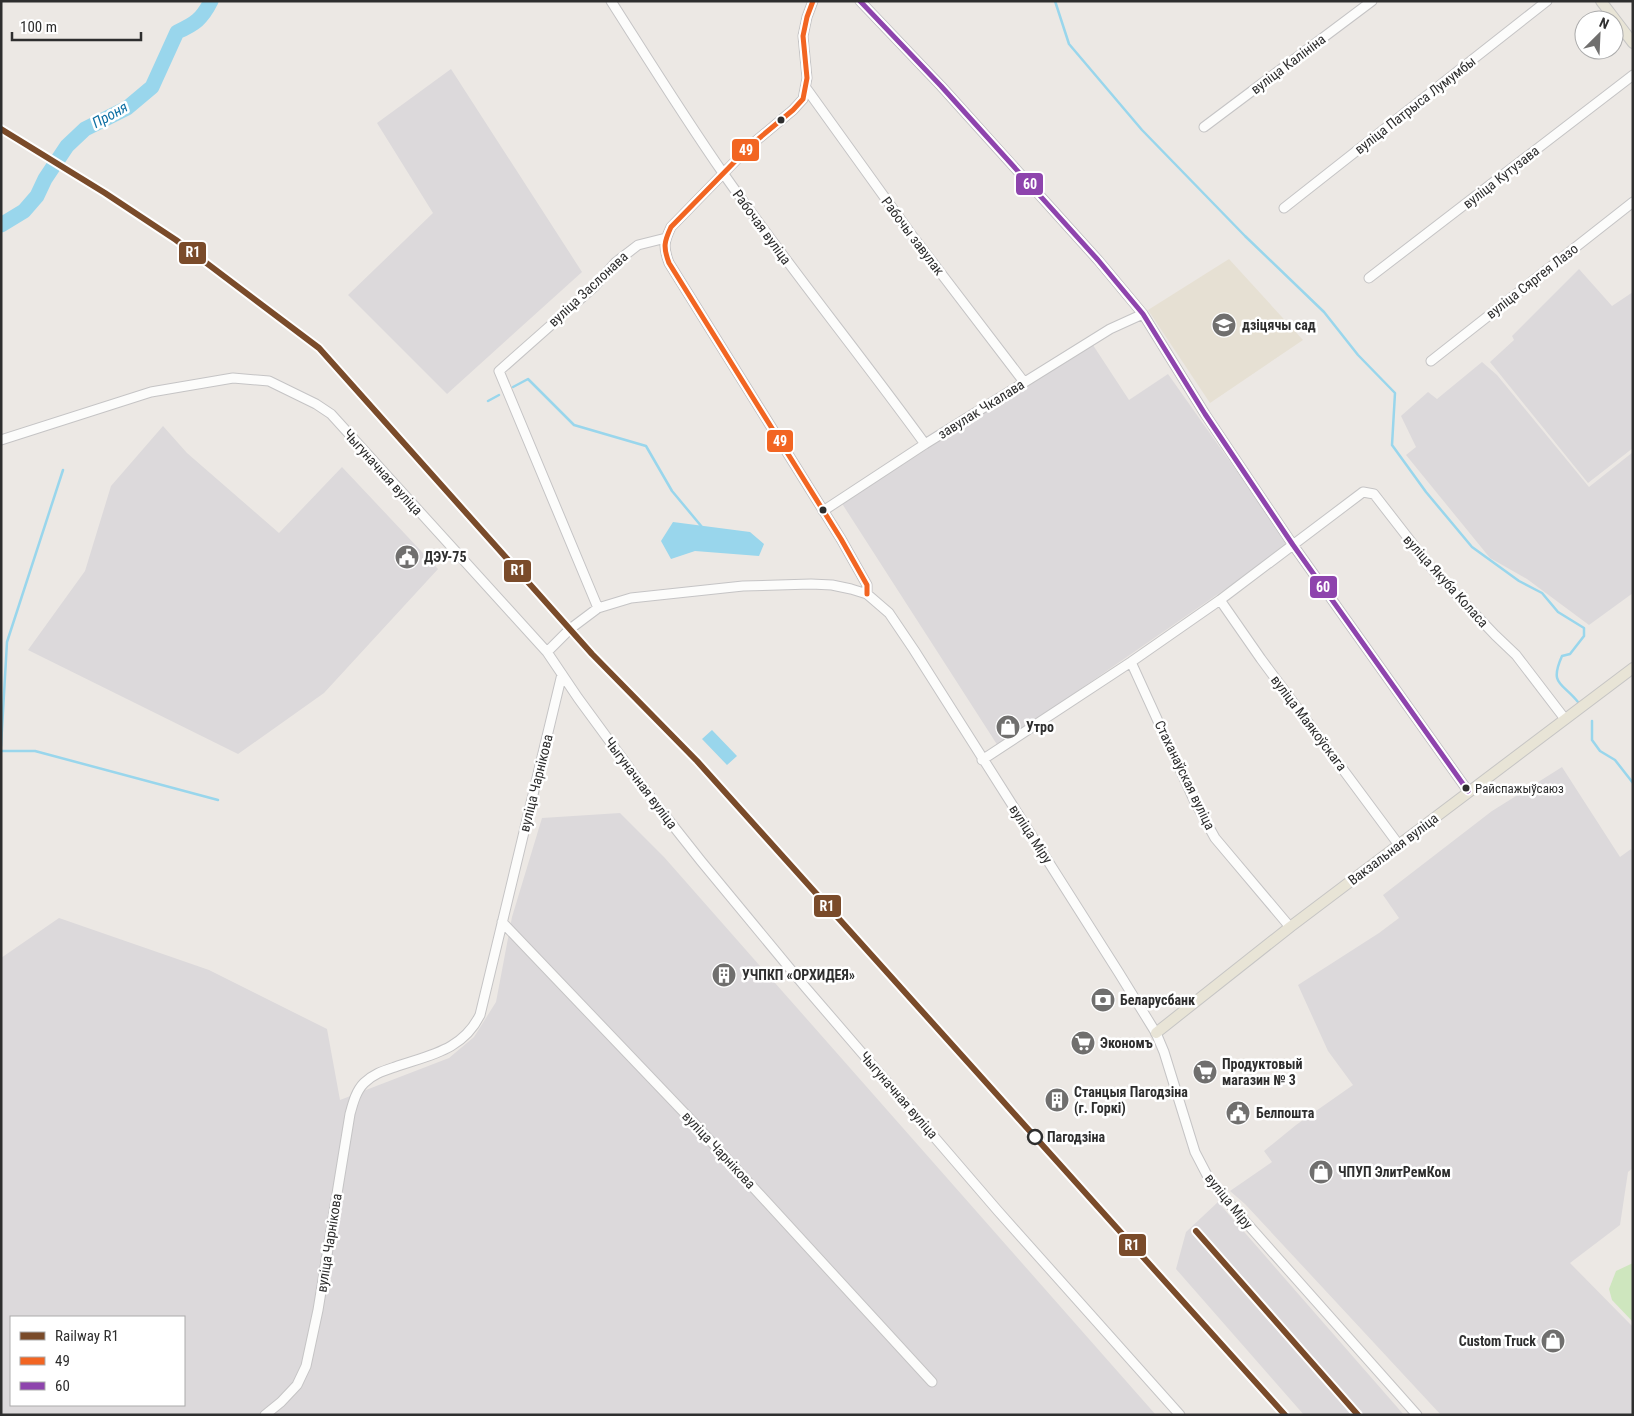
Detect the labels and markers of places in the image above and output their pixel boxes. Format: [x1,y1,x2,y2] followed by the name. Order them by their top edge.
[776,115,786,125] unlabelled marker
[1211,312,1237,338] school or university icon: дзіцячы сад
[1242,317,1316,333] place label: дзіцячы сад
[818,505,828,515] unlabelled marker
[394,544,420,570] public building icon: ДЭУ-75
[424,549,467,565] place label: ДЭУ-75
[995,714,1021,740] shop icon: Утро
[1026,719,1054,735] place label: Утро
[1475,781,1564,796] place label: Райспажыўсаюз
[1461,783,1471,793] marker: Райспажыўсаюз
[711,962,737,988] building icon: УЧПКП «ОРХИДЕЯ»
[742,967,855,983] place label: УЧПКП «ОРХИДЕЯ»
[1090,987,1116,1013] bank icon: Беларусбанк
[1120,992,1195,1008] place label: Беларусбанк
[1070,1030,1096,1056] supermarket icon: Экономъ
[1100,1035,1153,1051] place label: Экономъ
[1222,1056,1303,1088] place label: Продуктовый магазин № 3
[1192,1059,1218,1085] supermarket icon: Продуктовый магазин № 3
[1074,1084,1188,1117] place label: Станцыя Пагодзіна (г. Горкі)
[1044,1087,1070,1113] building icon: Станцыя Пагодзіна (г. Горкі)
[1225,1100,1251,1126] public building icon: Белпошта
[1256,1105,1315,1121] place label: Белпошта
[1027,1129,1043,1145] marker: Пагодзіна
[1047,1129,1105,1145] place label: Пагодзіна
[1308,1159,1334,1185] shop icon: ЧПУП ЭлитРемКом
[1338,1164,1451,1180] place label: ЧПУП ЭлитРемКом
[1540,1328,1566,1354] shop icon: Custom Truck
[1459,1333,1536,1349] place label: Custom Truck

